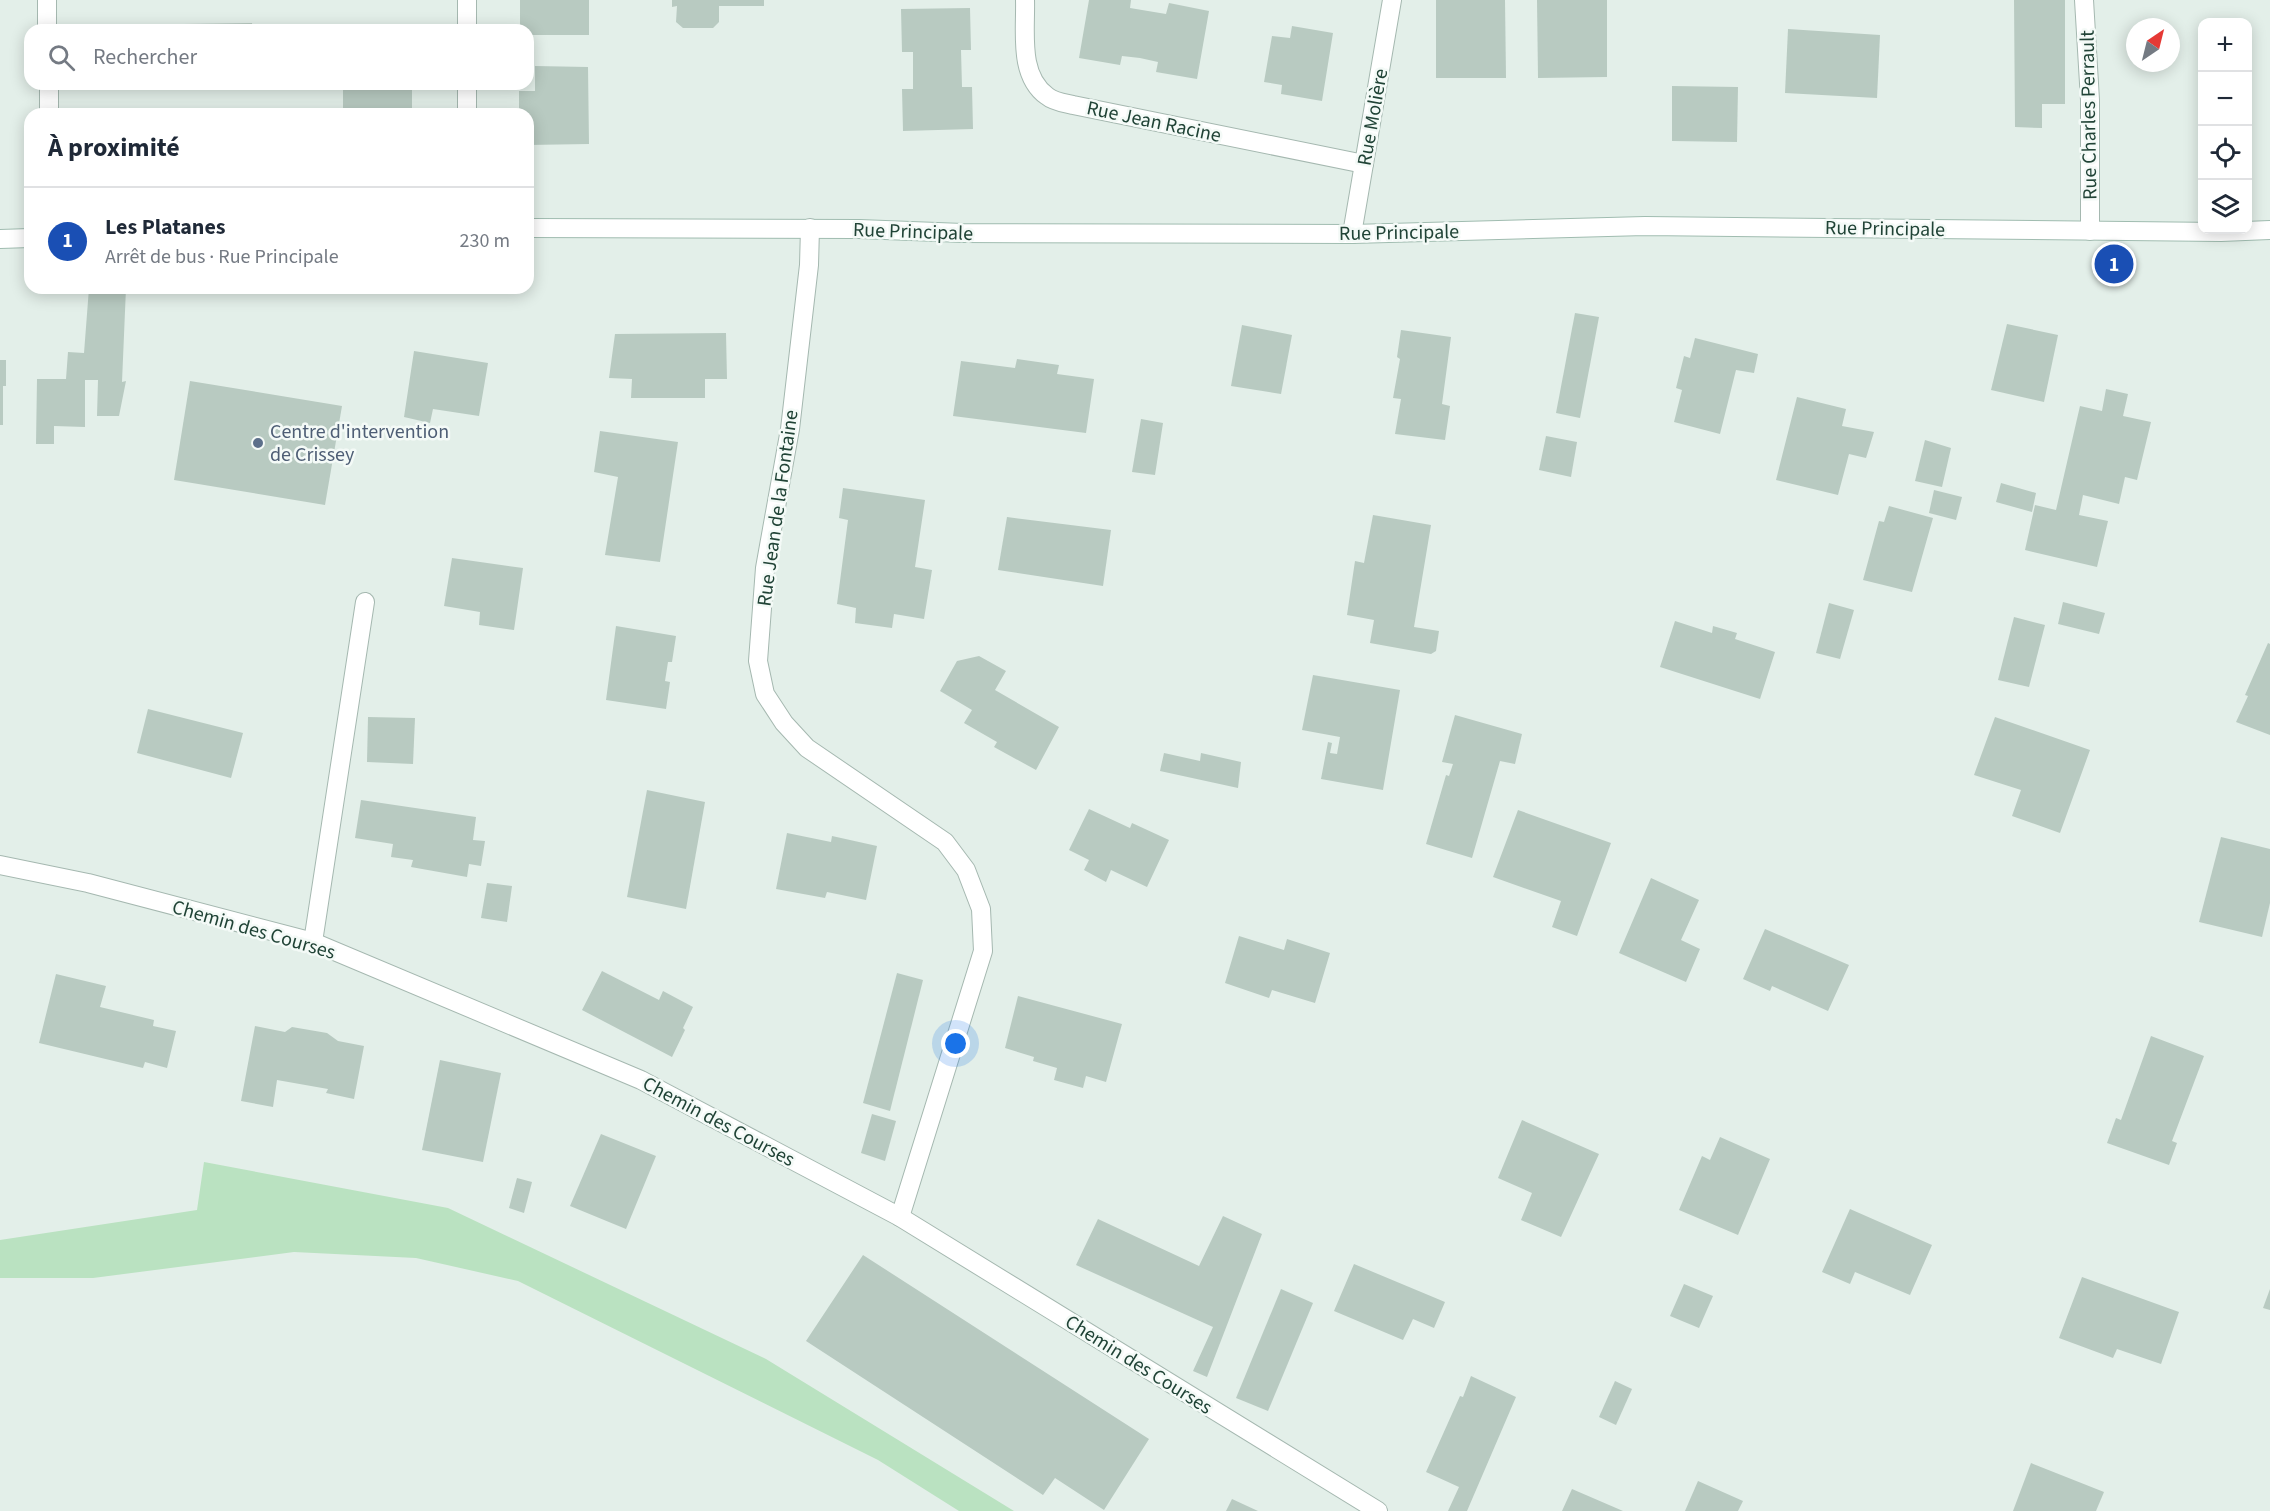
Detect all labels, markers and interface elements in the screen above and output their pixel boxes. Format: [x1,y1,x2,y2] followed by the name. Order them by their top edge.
[2126,18,2180,72] north arrow
[2198,18,2252,234] map controls
[2198,18,2252,72] button: +
[24,24,534,90] search box
[2074,30,2104,200] street label: Rue Charles Perrault
[45,41,78,74] icon: search
[93,41,197,73] text: Rechercher
[1351,66,1395,168] street label: Rue Molière
[2198,72,2252,126] button: −
[1084,94,1224,150] street label: Rue Jean Racine
[2198,126,2252,180] button: locate
[48,129,180,166] text: À proximité
[2198,180,2252,234] button: layers
[105,211,226,243] text: Les Platanes
[1825,214,1945,244] street label: Rue Principale
[852,216,974,248] street label: Rue Principale
[1339,218,1459,248] street label: Rue Principale
[62,227,73,255] text: 1
[460,227,510,255] text: 230 m
[2094,242,2134,286] pin: 1
[105,243,339,271] text: Arrêt de bus · Rue Principale
[750,408,806,608] street label: Rue Jean de la Fontaine
[270,418,449,469] place label: Centre d'intervention de Crissey
[251,436,265,450] marker: Centre d'intervention de Crissey
[169,893,339,967] street label: Chemin des Courses
[941,1029,970,1058] your location
[637,1070,800,1174] street label: Chemin des Courses
[1059,1308,1217,1421] street label: Chemin des Courses

